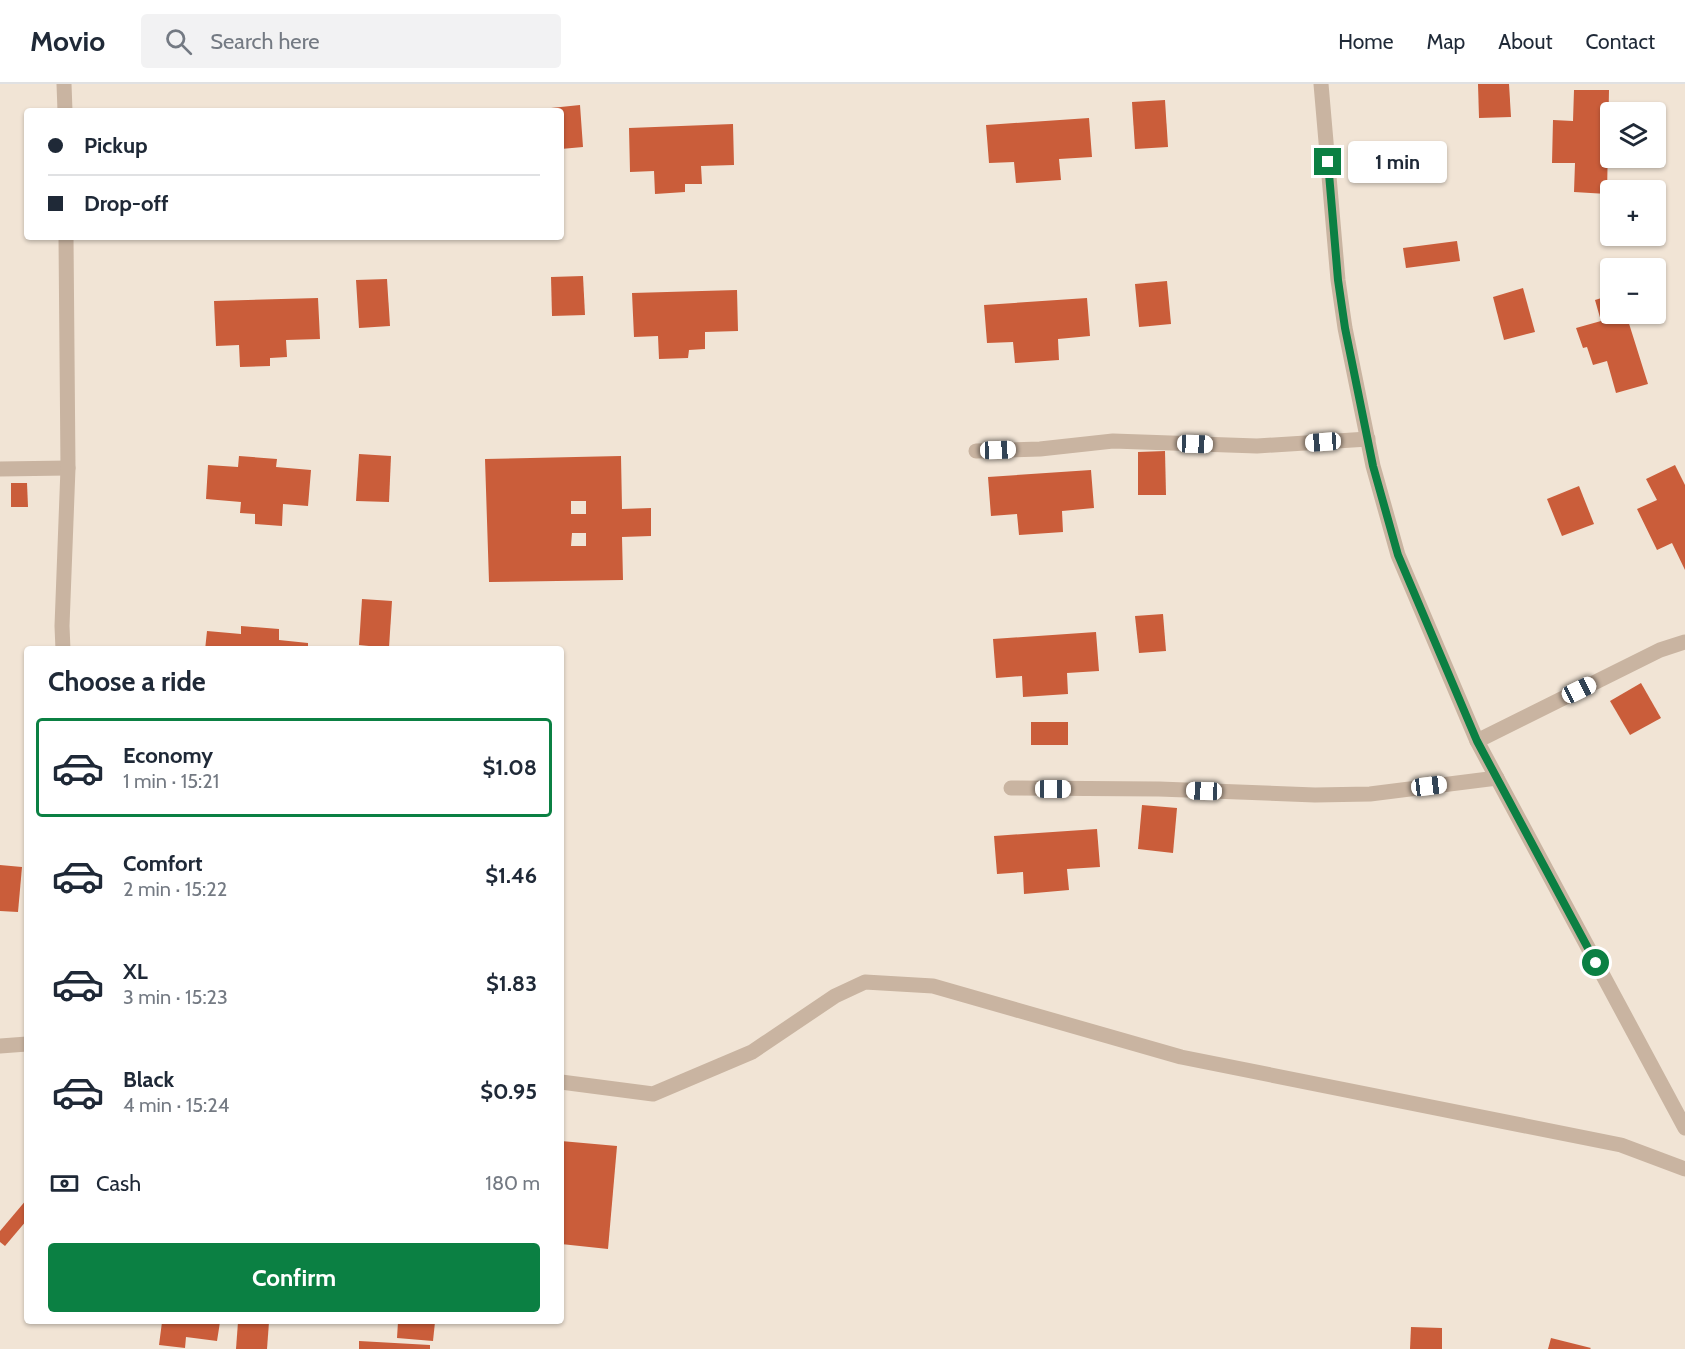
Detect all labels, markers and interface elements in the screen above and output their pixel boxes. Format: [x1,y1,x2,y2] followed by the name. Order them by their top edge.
[141,14,561,68] search box
[30,24,105,58] text: Movio
[162,25,195,58] icon: search
[210,28,320,55] text: Search here
[1338,29,1394,54] text: Home
[1427,29,1465,54] text: Map
[1498,29,1552,54] text: About
[1585,29,1655,54] text: Contact
[1600,102,1666,324] map controls
[1600,102,1666,168] button: layers
[84,132,148,159] text: Pickup
[1349,141,1448,183] callout: 1 min
[1314,148,1341,175] route end
[1375,150,1420,174] text: 1 min
[1600,180,1666,246] button: +
[84,190,168,217] text: Drop-off
[1600,258,1666,324] button: −
[1304,432,1342,452] car
[1177,434,1213,454] car
[980,440,1016,460] car
[48,665,206,698] text: Choose a ride
[1559,674,1599,706] car
[51,741,105,795] icon: car
[123,742,213,769] text: Economy
[483,754,537,781] text: $1.08
[123,769,219,793] text: 1 min · 15:21
[1410,775,1448,797] car
[1035,780,1071,798] car
[1186,781,1222,801] car
[51,849,105,903] icon: car
[123,850,202,877] text: Comfort
[485,862,537,889] text: $1.46
[123,877,227,901] text: 2 min · 15:22
[1582,949,1609,976] route start
[51,957,105,1011] icon: car
[123,958,148,985] text: XL
[486,970,537,997] text: $1.83
[123,985,228,1009] text: 3 min · 15:23
[51,1065,105,1119] icon: car
[123,1066,174,1093] text: Black
[480,1078,537,1105] text: $0.95
[123,1093,229,1117] text: 4 min · 15:24
[48,1167,81,1200] icon: cash
[96,1170,141,1197] text: Cash
[485,1171,540,1195] text: 180 m
[48,1243,540,1312] button: Confirm

